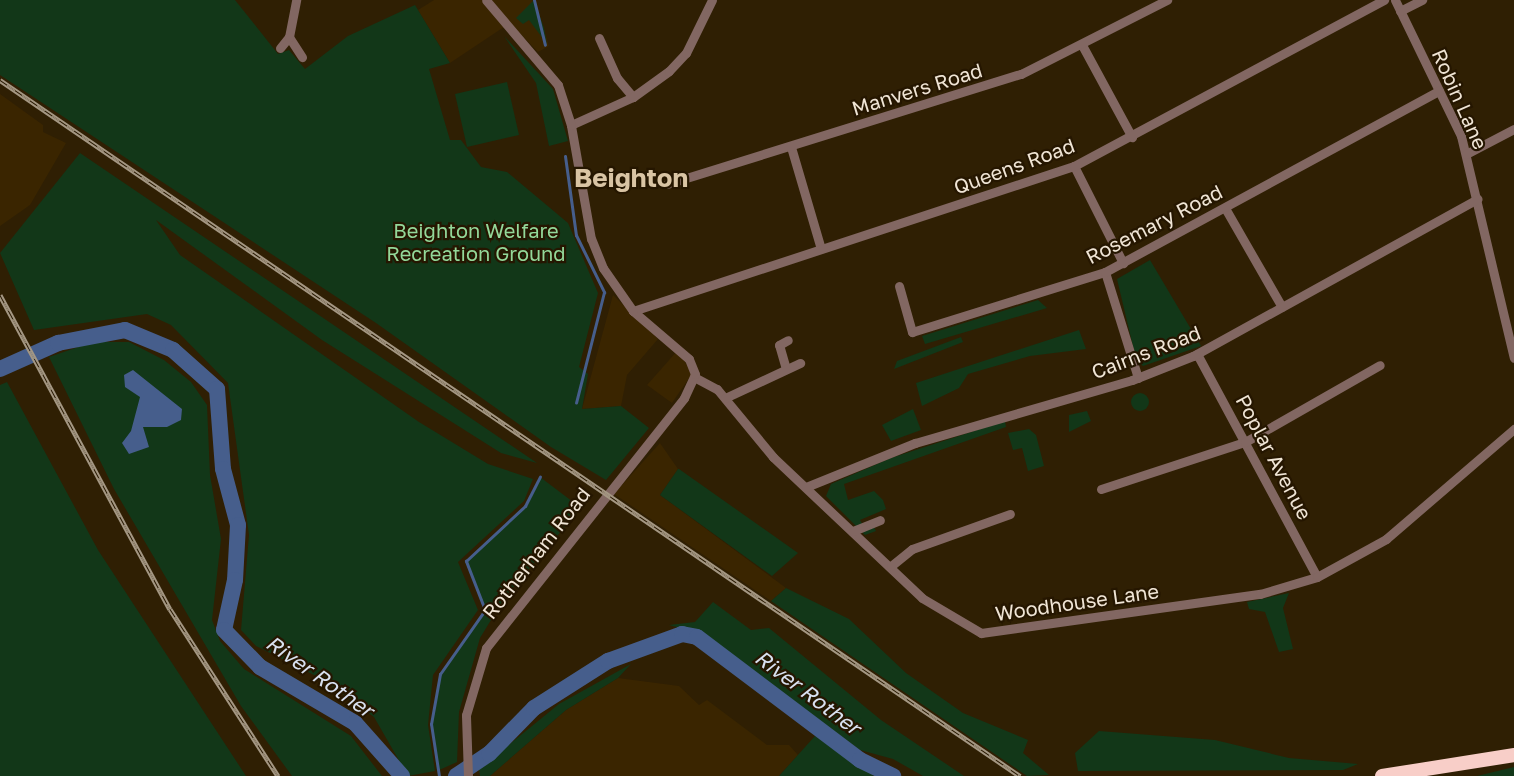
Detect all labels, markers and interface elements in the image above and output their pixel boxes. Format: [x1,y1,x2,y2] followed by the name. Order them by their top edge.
[1427,45,1493,153] street label: Robin Lane
[849,58,985,120] street label: Manvers Road
[950,133,1078,199] street label: Queens Road
[574,162,688,194] district label: Beighton
[1082,179,1226,269] street label: Rosemary Road
[386,219,566,266] park label: Beighton Welfare Recreation Ground
[1088,320,1204,384] street label: Cairns Road
[1231,390,1317,524] street label: Poplar Avenue
[477,482,595,624] street label: Rotherham Road
[994,579,1160,625] street label: Woodhouse Lane
[261,630,379,722] water label: River Rother
[750,644,866,740] water label: River Rother

